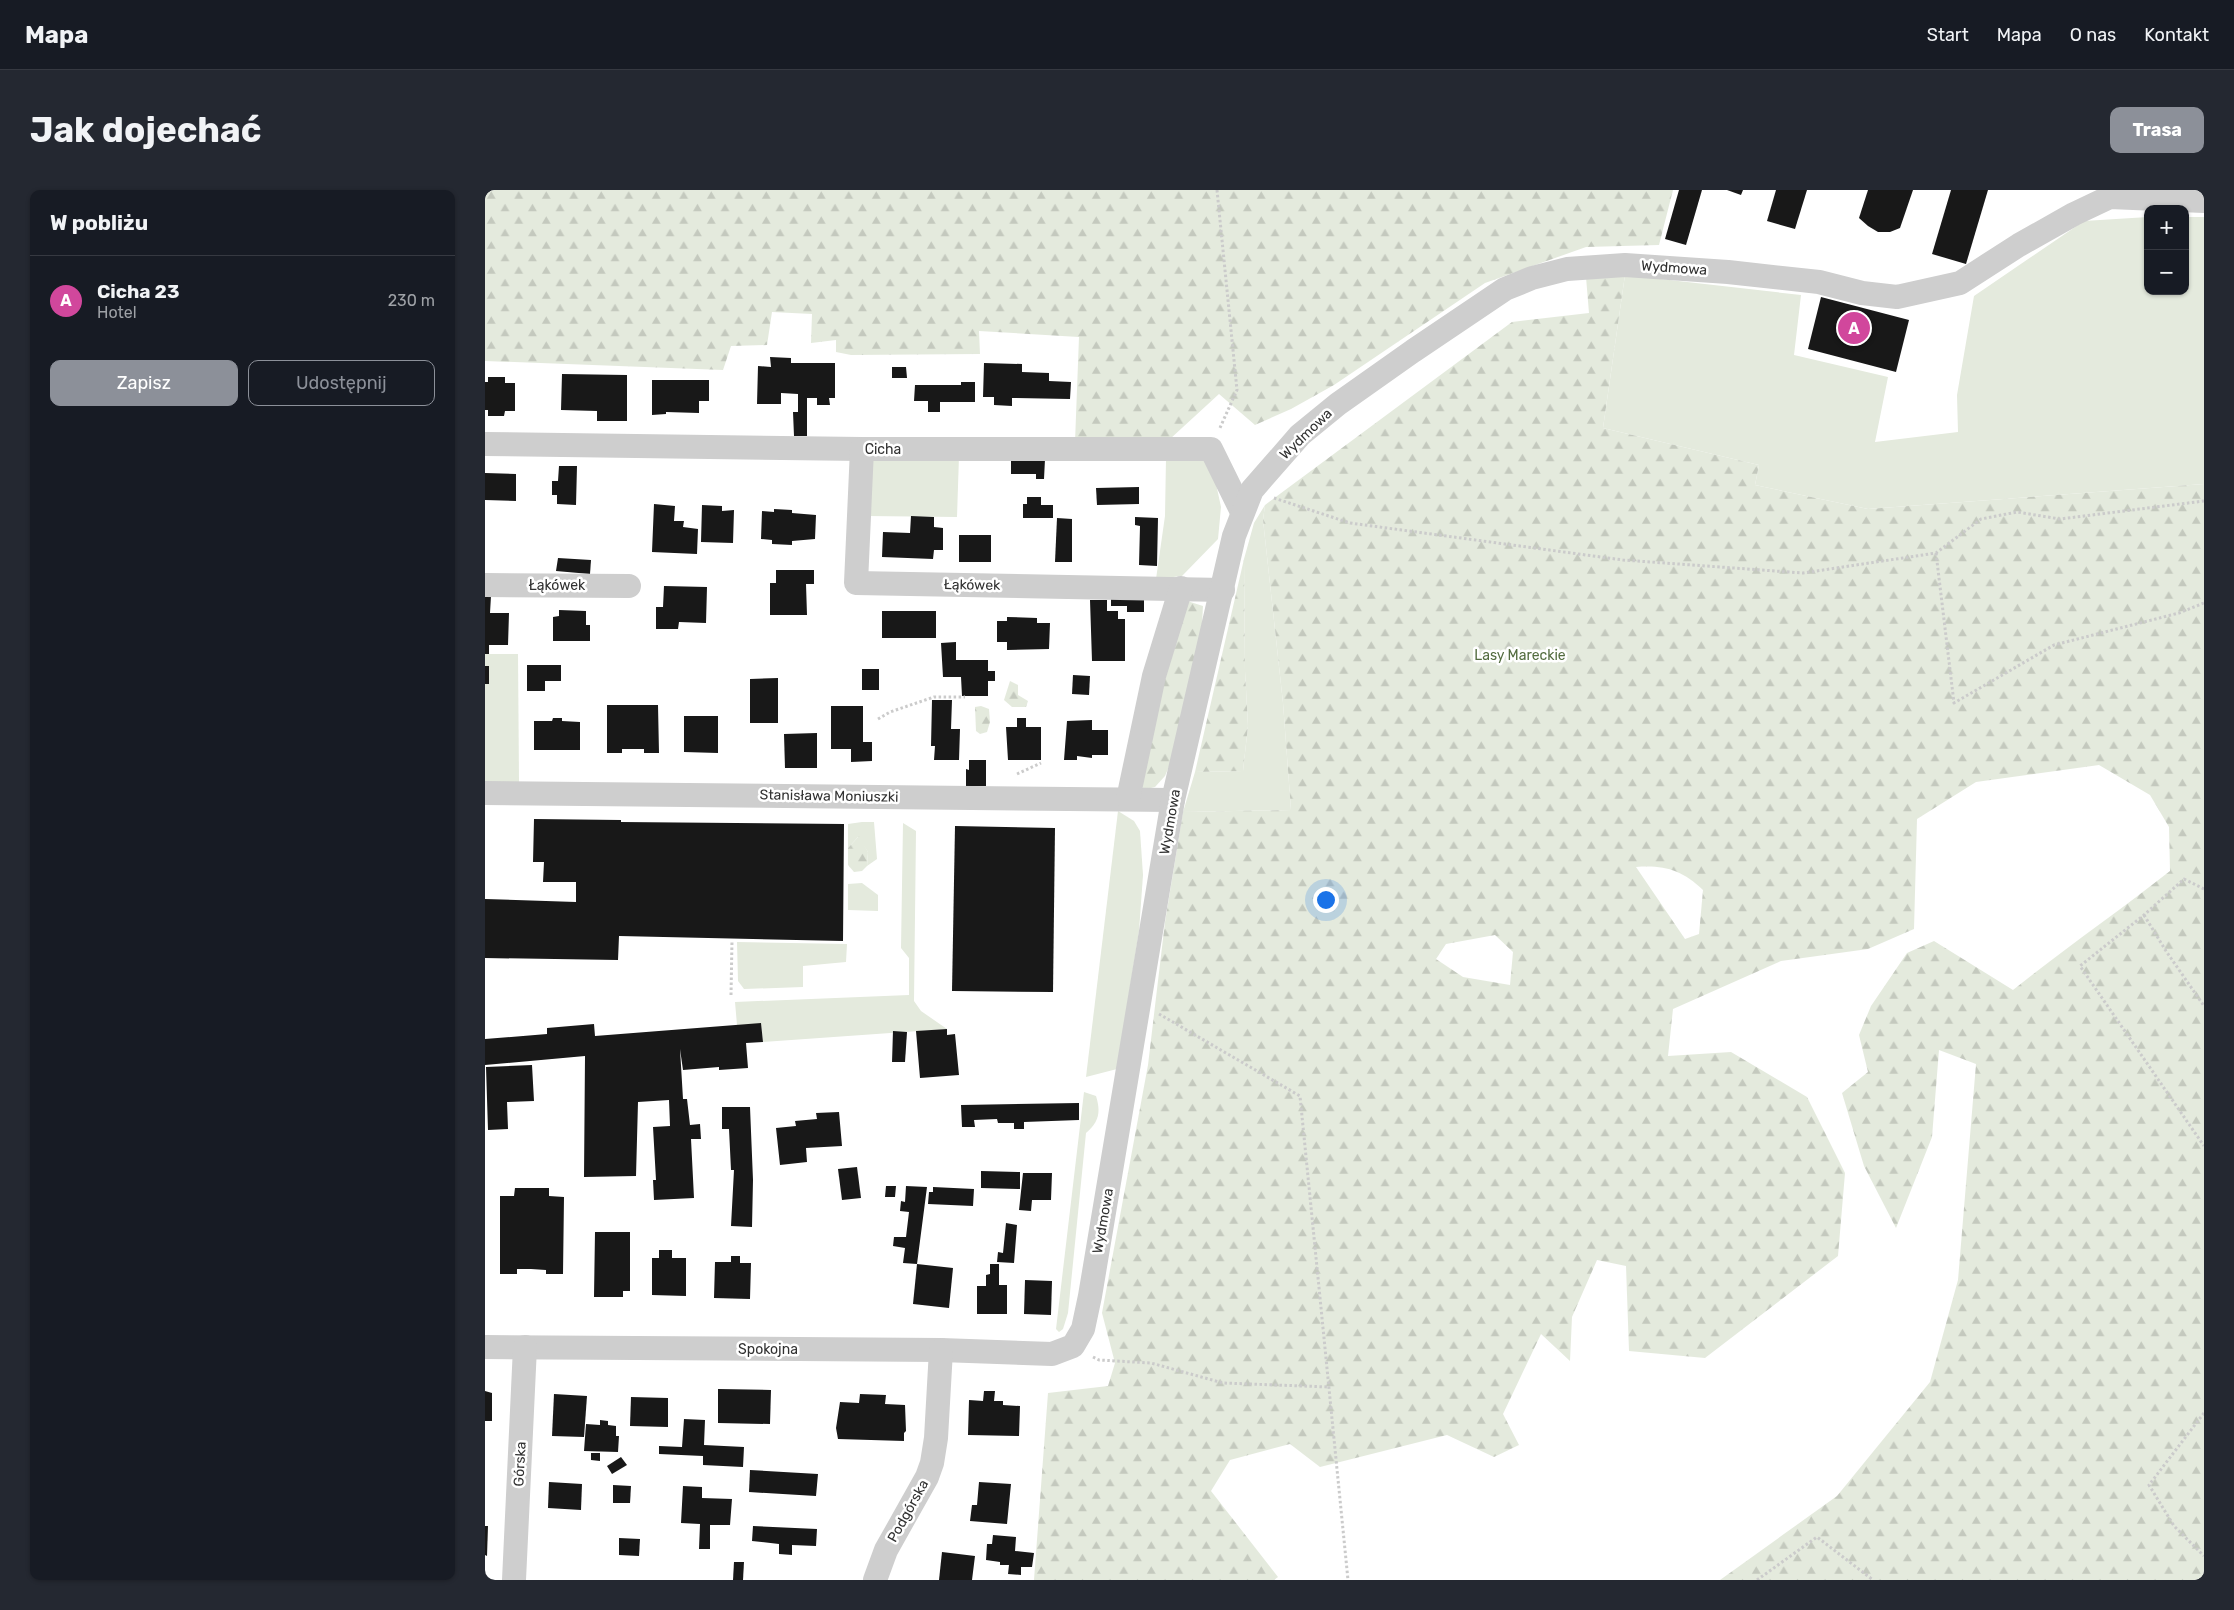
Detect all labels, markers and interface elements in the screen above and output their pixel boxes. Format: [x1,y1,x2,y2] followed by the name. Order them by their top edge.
[25,21,88,49] text: Mapa
[1927,24,1969,46] text: Start
[1997,24,2042,46] text: Mapa
[2070,24,2116,46] text: O nas
[2144,24,2209,46] text: Kontakt
[2110,107,2204,153] button: Trasa
[30,109,261,151] text: Jak dojechać
[2144,205,2189,295] map controls
[2144,205,2189,250] button: +
[50,210,148,235] text: W pobliżu
[2144,250,2189,295] button: −
[1640,257,1708,279] street label: Wydmowa
[97,280,179,303] text: Cicha 23
[60,291,72,310] text: A
[388,291,435,310] text: 230 m
[97,303,137,322] text: Hotel
[1838,309,1870,347] pin: A
[50,360,238,406] button: Zapisz
[248,360,435,406] button: Udostępnij
[1276,405,1336,463] street label: Wydmowa
[865,441,901,458] street label: Cicha
[944,576,1001,594] street label: Łąkówek
[529,577,586,594] street label: Łąkówek
[1474,647,1566,664] park label: Lasy Mareckie
[759,786,899,806] street label: Stanisława Moniuszki
[1156,788,1184,856] street label: Wydmowa
[1313,887,1339,913] your location
[1089,1187,1117,1255] street label: Wydmowa
[738,1341,798,1358] street label: Spokojna
[510,1441,530,1487] street label: Górska
[884,1477,932,1545] street label: Podgórska

